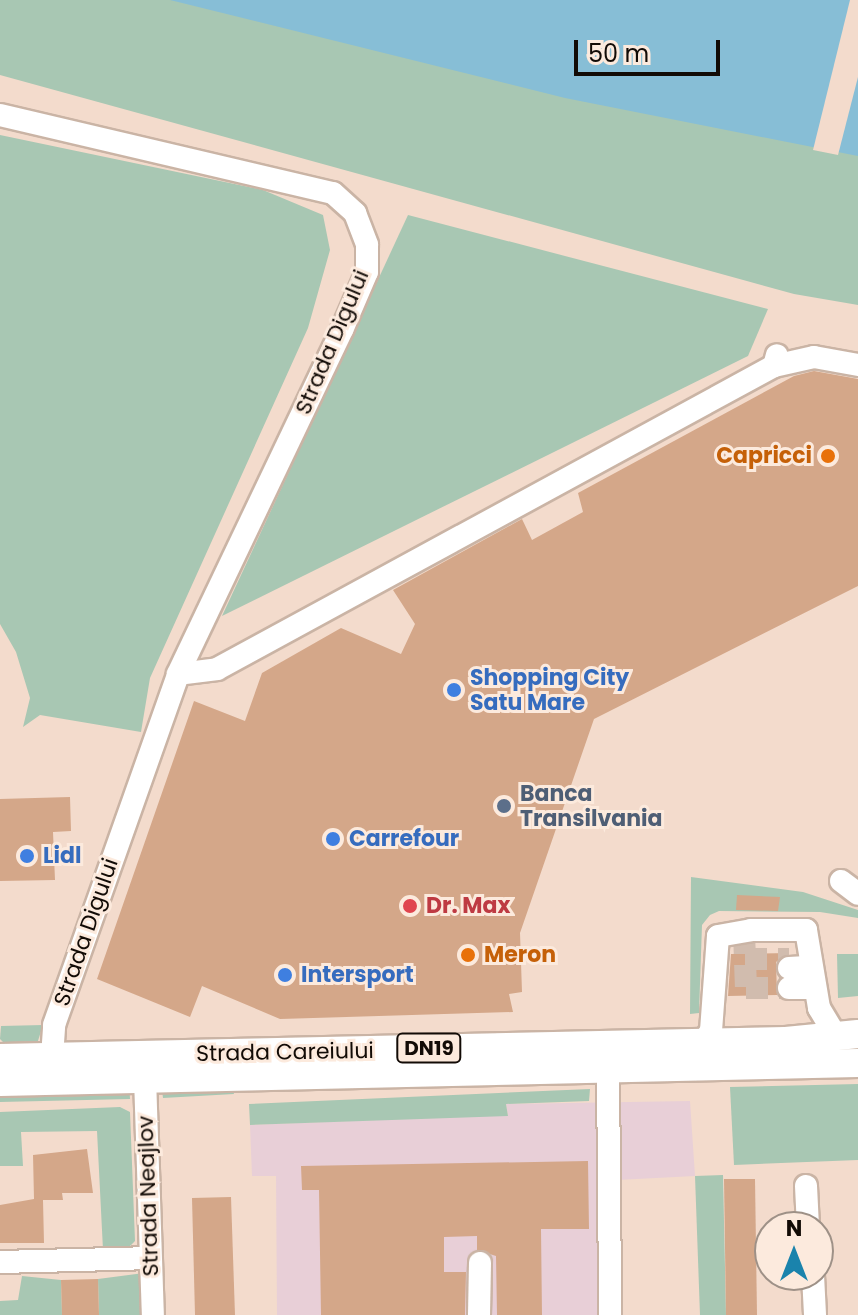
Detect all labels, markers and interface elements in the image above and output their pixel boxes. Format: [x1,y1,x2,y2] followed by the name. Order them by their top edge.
[578,24,724,74] scale bar
[588,37,649,70] text: 50 m
[290,266,374,418] street label: Strada Digului
[716,443,812,469] place label: Capricci
[819,447,837,465] marker: Capricci
[470,664,629,716] place label: Shopping City Satu Mare
[445,681,463,699] marker: Shopping City Satu Mare
[520,780,662,832] place label: Banca Transilvania
[495,797,513,815] marker: Banca Transilvania
[349,826,459,852] place label: Carrefour
[324,830,342,848] marker: Carrefour
[43,843,81,869] place label: Lidl
[18,847,36,865] marker: Lidl
[48,855,124,1009] street label: Strada Digului
[426,893,510,919] place label: Dr. Max
[401,897,419,915] marker: Dr. Max
[484,942,556,968] place label: Meron
[459,946,477,964] marker: Meron
[301,962,414,988] place label: Intersport
[276,966,294,984] marker: Intersport
[395,1032,463,1064] road number: DN19
[196,1037,374,1067] street label: Strada Careiului
[132,1115,164,1277] street label: Strada Neajlov
[754,1211,834,1291] north arrow
[786,1213,802,1244] text: N

